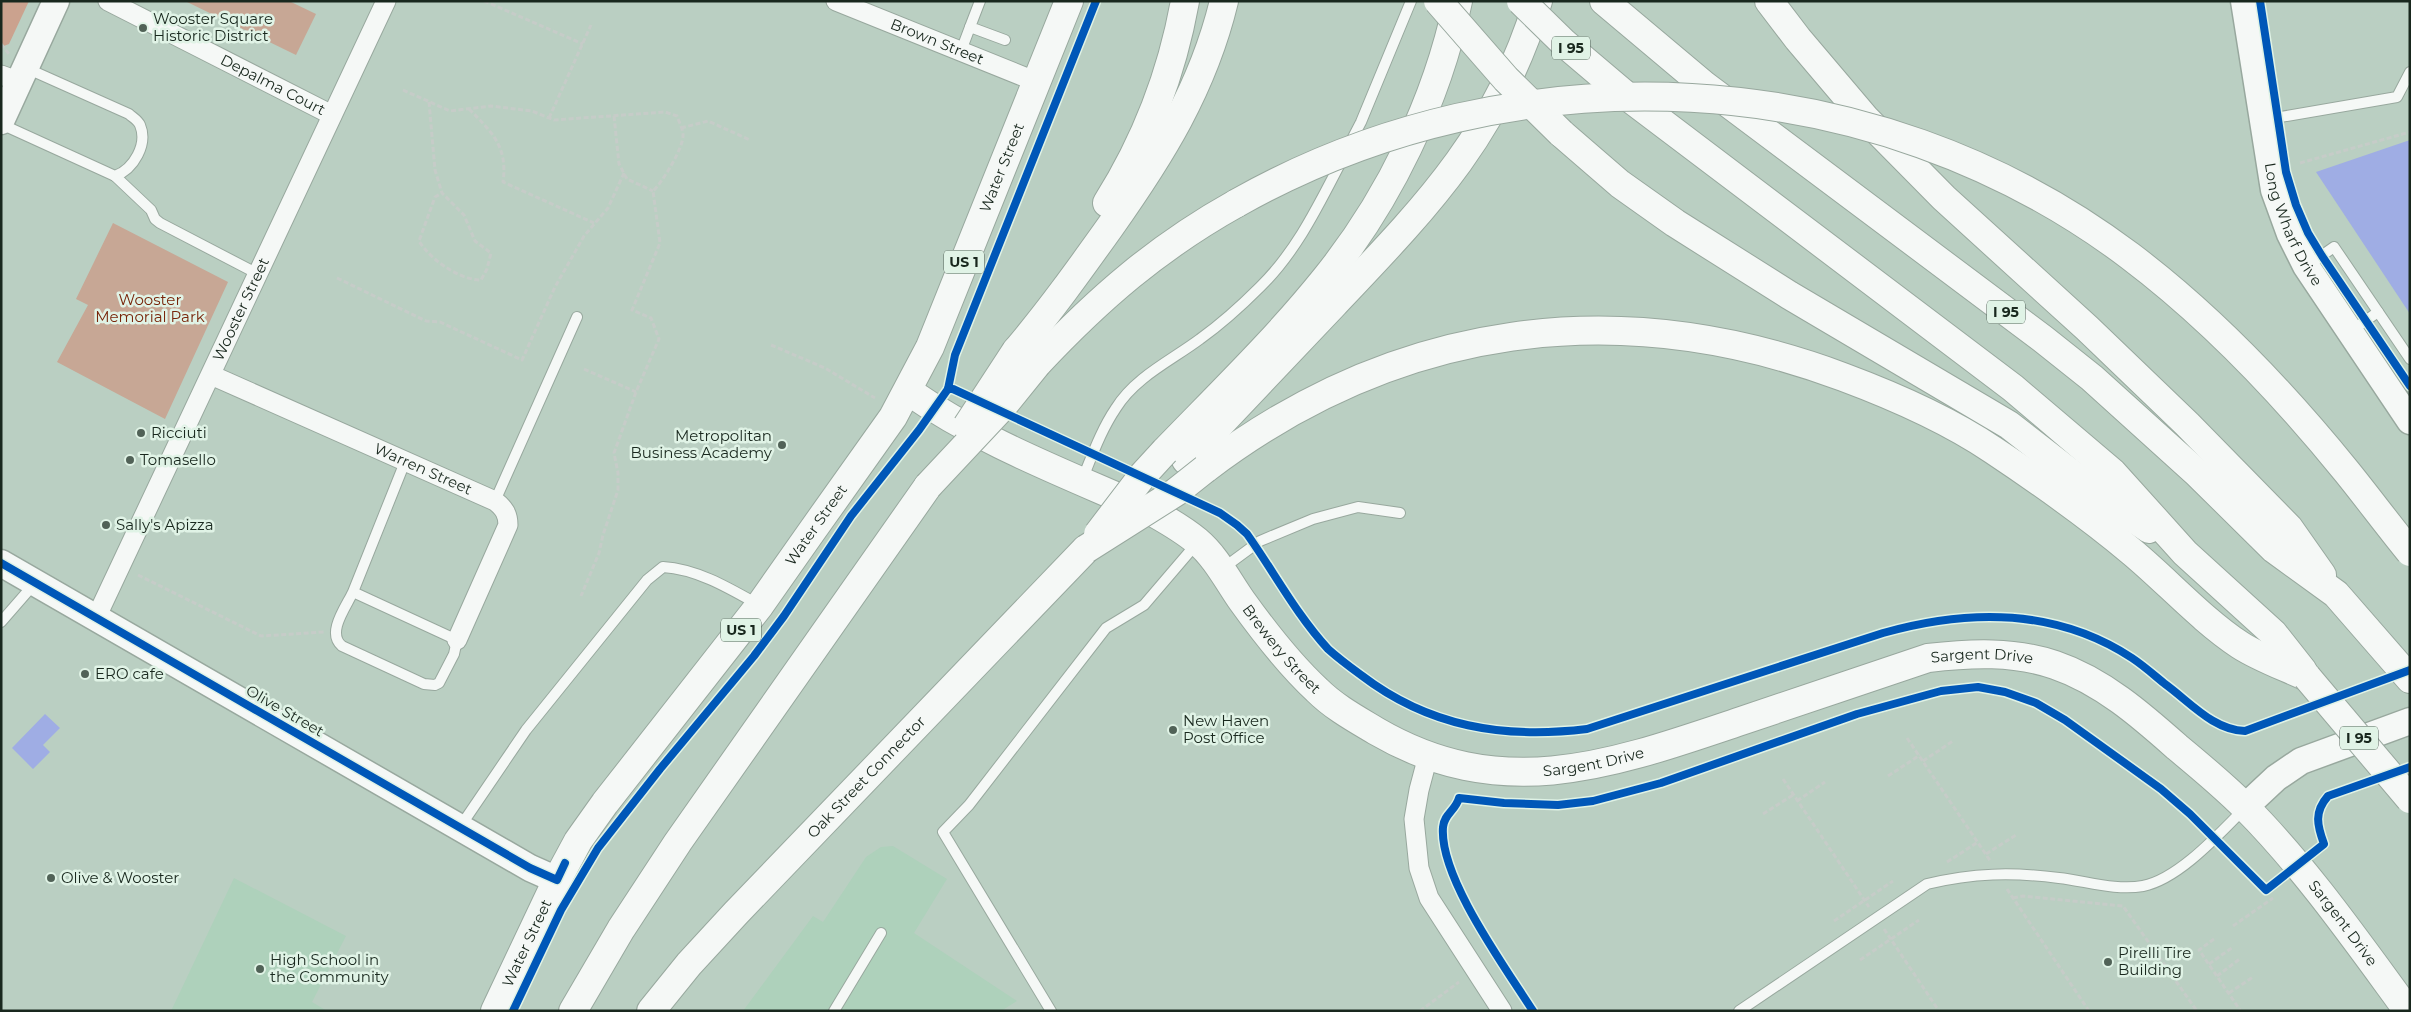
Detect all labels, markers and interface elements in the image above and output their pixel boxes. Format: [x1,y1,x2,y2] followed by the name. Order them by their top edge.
[153,9,273,45] place label: Wooster Square Historic District
[888,14,987,69] street label: Brown Street
[137,22,149,34] marker: Wooster Square Historic District
[1552,36,1590,59] road number: I 95
[217,50,329,119] street label: Depalma Court
[975,120,1028,215] street label: Water Street
[2261,161,2327,289] street label: Long Wharf Drive
[944,250,984,274] road number: US 1
[208,254,273,364] street label: Wooster Street
[95,290,205,326] park label: Wooster Memorial Park
[1987,300,2025,324] road number: I 95
[151,423,207,442] place label: Ricciuti
[631,426,773,462] place label: Metropolitan Business Academy
[135,427,147,439] marker: Ricciuti
[371,439,475,499] street label: Warren Street
[776,439,788,451] marker: Metropolitan Business Academy
[140,450,216,469] place label: Tomasello
[124,454,136,466] marker: Tomasello
[781,481,851,569] street label: Water Street
[116,515,214,534] place label: Sally's Apizza
[100,519,112,531] marker: Sally's Apizza
[1239,600,1325,698] street label: Brewery Street
[721,618,761,642] road number: US 1
[1930,644,2035,668] street label: Sargent Drive
[95,664,164,683] place label: ERO cafe
[79,668,91,680] marker: ERO cafe
[243,681,328,741] street label: Olive Street
[1183,711,1269,747] place label: New Haven Post Office
[803,712,929,842] street label: Oak Street Connector
[1167,724,1179,736] marker: New Haven Post Office
[2340,726,2378,750] road number: I 95
[1542,743,1646,780] street label: Sargent Drive
[61,868,179,887] place label: Olive & Wooster
[45,872,57,884] marker: Olive & Wooster
[2305,876,2382,970] street label: Sargent Drive
[498,896,556,990] street label: Water Street
[2118,943,2191,979] place label: Pirelli Tire Building
[270,950,389,986] place label: High School in the Community
[2102,956,2114,968] marker: Pirelli Tire Building
[254,963,266,975] marker: High School in the Community

